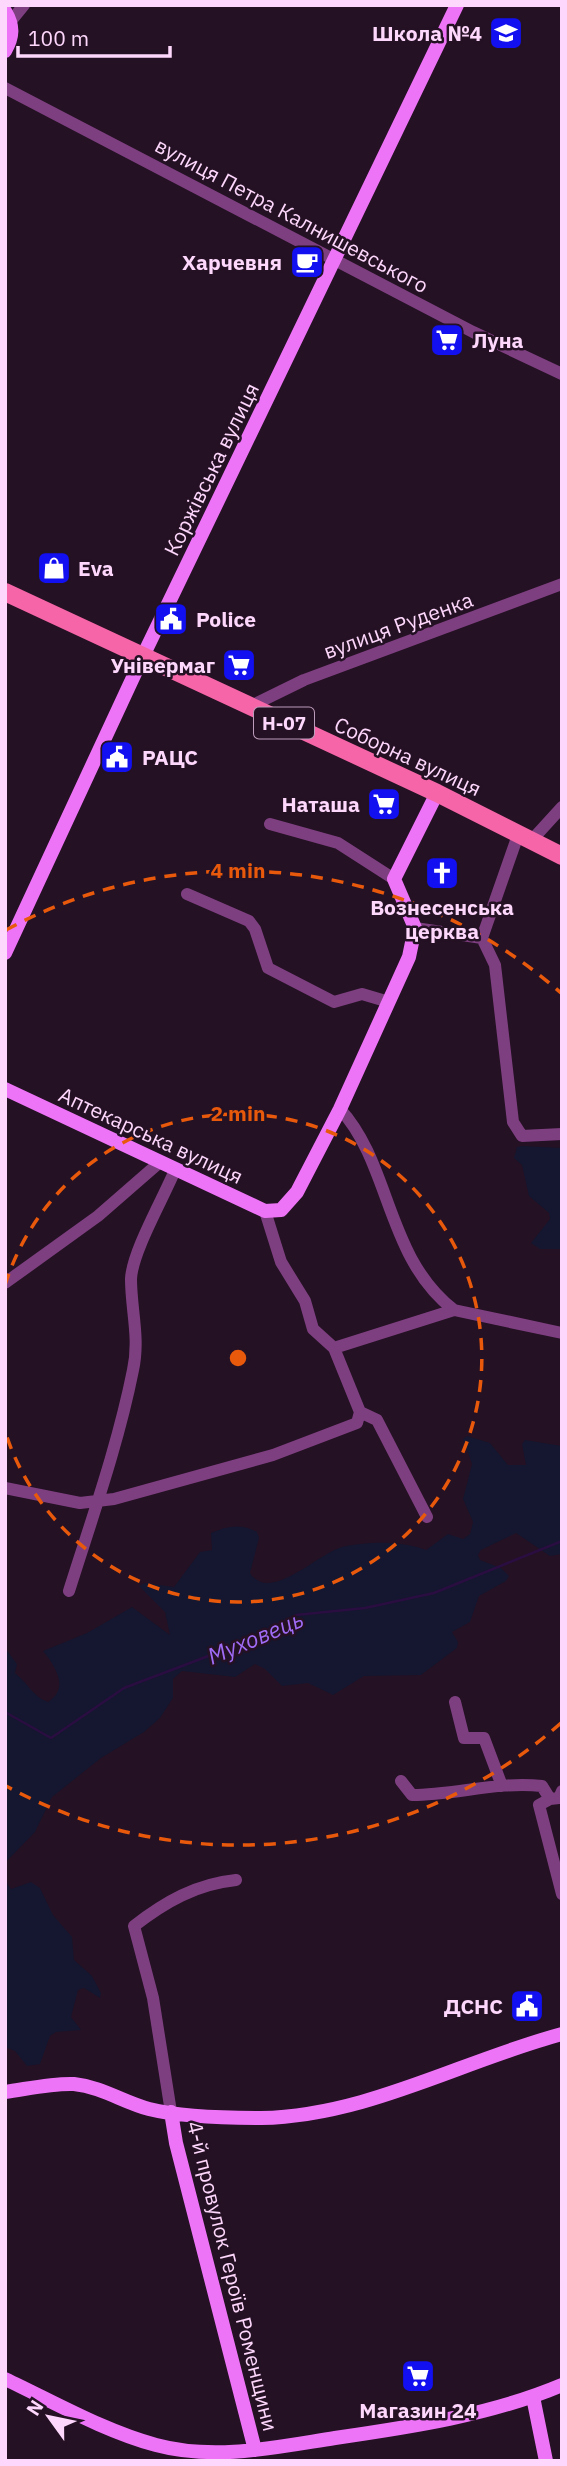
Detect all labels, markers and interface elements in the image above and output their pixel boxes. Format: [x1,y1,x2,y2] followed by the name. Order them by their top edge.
[18,14,170,58] scale bar
[487,14,525,52] school or university icon: Школа №4
[372,19,482,47] place label: Школа №4
[28,24,89,52] text: 100 m
[151,131,433,299] street label: вулиця Петра Калнишевського
[288,243,326,281] cafe icon: Харчевня
[182,248,282,276] place label: Харчевня
[428,321,466,359] supermarket icon: Луна
[472,326,524,354] place label: Луна
[157,378,265,560] street label: Коржівська вулиця
[35,549,73,587] shop icon: Eva
[78,554,114,582] place label: Eva
[320,585,476,665] street label: вулиця Руденка
[152,600,190,638] public building icon: Police
[196,605,256,633] place label: Police
[220,646,258,684] supermarket icon: Універмаг
[111,651,215,679] place label: Універмаг
[254,708,314,738] road number: Н-07
[330,710,486,802] street label: Соборна вулиця
[98,738,136,776] public building icon: РАЦС
[142,743,198,771] place label: РАЦС
[365,785,403,823] supermarket icon: Наташа
[281,790,360,818] place label: Наташа
[423,854,461,892] church icon: Вознесенська церква
[211,856,265,884] text: 4 min
[370,893,514,945] place label: Вознесенська церква
[54,1080,248,1190] street label: Аптекарська вулиця
[211,1099,265,1127] text: 2 min
[226,1346,250,1370] centre of rings
[202,1603,308,1671] water label: Муховець
[508,1987,546,2025] public building icon: ДСНС
[444,1992,503,2020] place label: ДСНС
[181,2118,285,2434] street label: 4-й провулок Героїв Роменщини
[399,2357,437,2395] supermarket icon: Магазин 24
[14,2382,84,2452] north arrow
[21,2395,49,2420] text: N
[359,2396,477,2424] place label: Магазин 24

